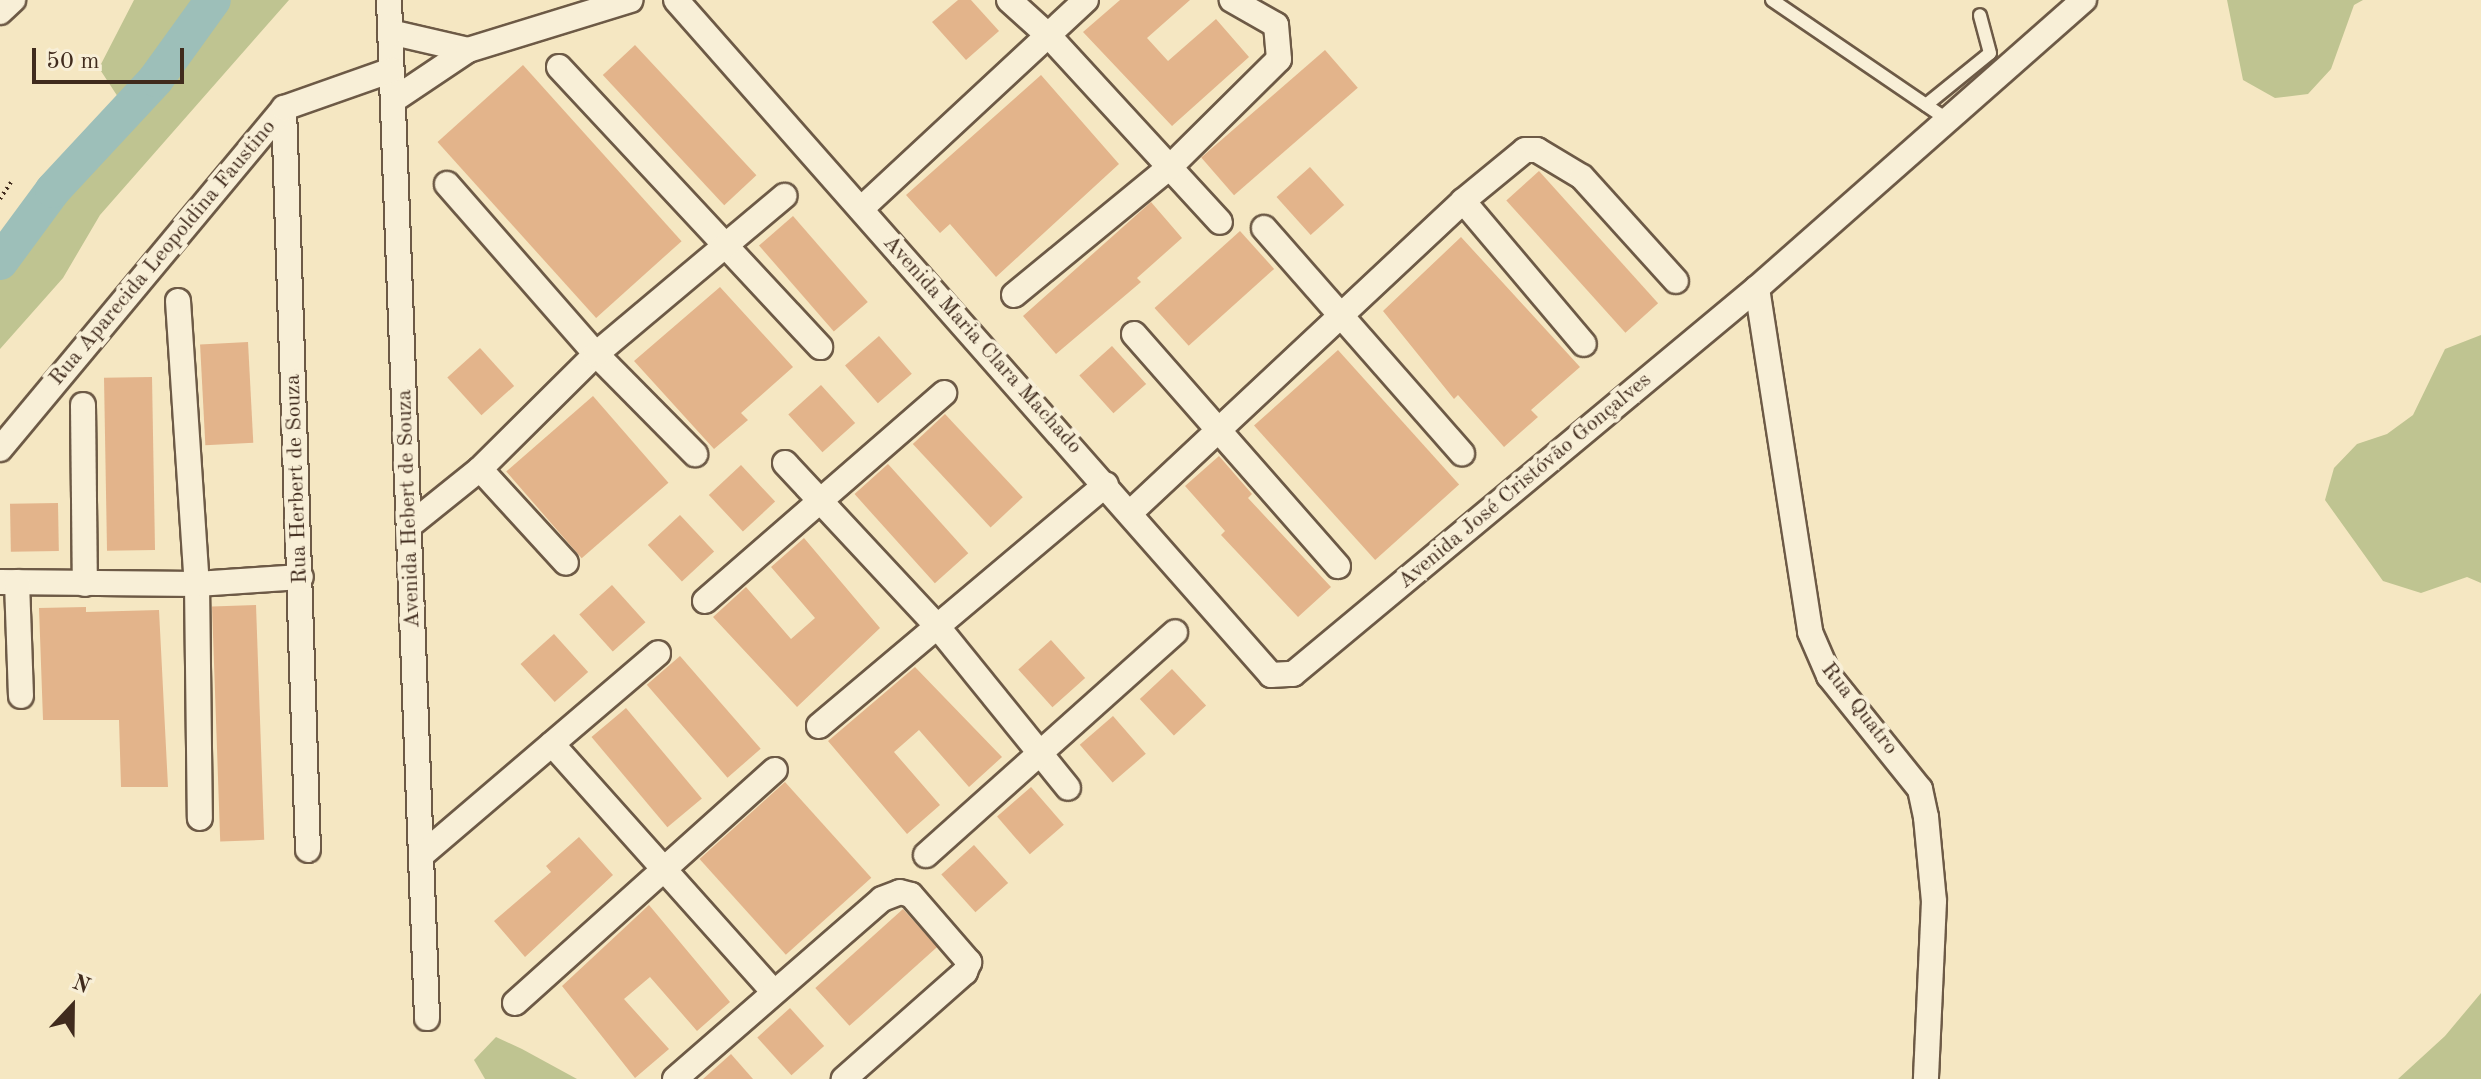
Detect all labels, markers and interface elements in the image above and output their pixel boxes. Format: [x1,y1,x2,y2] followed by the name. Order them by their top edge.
[36,32,188,82] scale bar
[46,50,100,74] text: 50 m
[44,115,282,391] street label: Rua Aparecida Leopoldina Faustino
[877,230,1087,460] street label: Avenida Maria Clara Machado
[1393,367,1657,595] street label: Avenida José Cristóvão Gonçalves
[280,374,314,584] street label: Rua Herbert de Souza
[392,389,426,629] street label: Avenida Hebert de Souza
[1815,657,1903,761] street label: Rua Quatro
[32,967,112,1047] north arrow
[69,971,93,998] text: N

